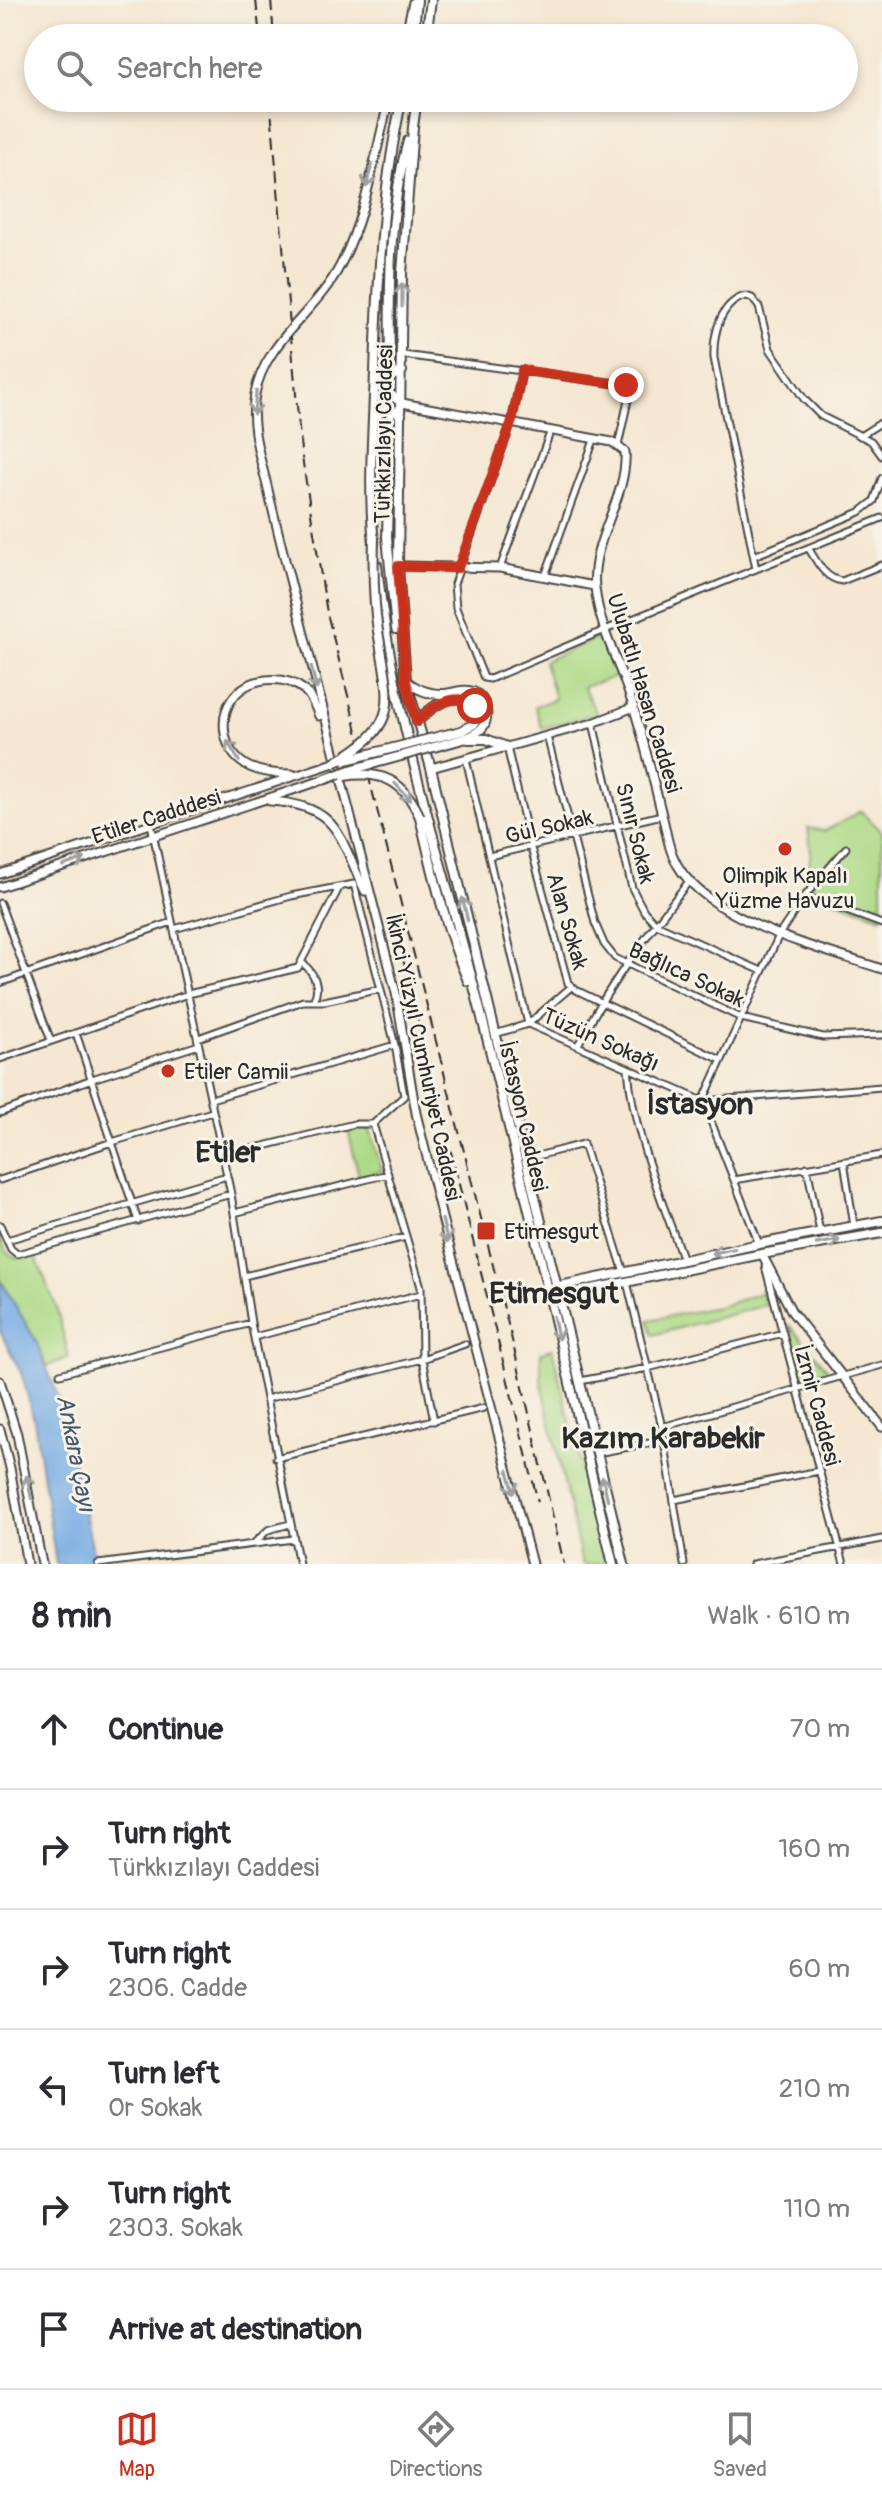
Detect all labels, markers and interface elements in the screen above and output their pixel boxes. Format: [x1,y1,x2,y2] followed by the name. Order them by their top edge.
[24,24,858,112] search box
[52,46,96,90] icon: search
[116,50,263,87] text: Search here
[361,162,376,188] one-way arrow
[394,282,410,309] one-way arrow
[368,344,400,524] street label: Türkkızılayı Caddesi
[608,367,644,403] route end
[247,389,262,416] one-way arrow
[600,590,688,796] street label: Ulubatlı Hasan Caddesi
[308,665,323,691] one-way arrow
[457,688,493,724] route start
[225,740,241,763] one-way arrow
[609,780,661,887] street label: Sınır Sokak
[394,782,413,802] one-way arrow
[88,783,224,851] street label: Etiler Cadddesi
[503,803,596,851] street label: Gül Sokak
[776,840,794,858] marker: Olimpik Kapalı Yüzme Havuzu
[61,854,86,869] one-way arrow
[715,862,854,915] place label: Olimpik Kapalı Yüzme Havuzu
[540,870,594,973] street label: Alan Sokak
[456,897,471,922] one-way arrow
[379,911,467,1203] street label: İkinci Yüzyıl Cumhuriyet Caddesi
[624,936,749,1014] street label: Bağlıca Sokak
[538,1002,663,1078] street label: Tüzün Sokağı
[492,1038,554,1194] street label: İstasyon Caddesi
[184,1058,288,1086] place label: Etiler Camii
[159,1062,177,1080] marker: Etiler Camii
[647,1086,753,1123] district label: İstasyon
[195,1134,261,1171] district label: Etiler
[438,1218,453,1243] one-way arrow
[504,1218,599,1246] place label: Etimesgut
[475,1220,497,1242] marker: Etimesgut
[815,1234,840,1249] one-way arrow
[711,1244,736,1259] one-way arrow
[489,1275,620,1312] district label: Etimesgut
[549,1315,564,1340] one-way arrow
[787,1342,847,1469] street label: İzmir Caddesi
[50,1392,101,1515] water label: Ankara Çayı
[561,1420,765,1457] district label: Kazım Karabekir
[505,1469,520,1495] one-way arrow
[21,1475,36,1501] one-way arrow
[597,1476,612,1502] one-way arrow
[32,1595,112,1638] text: 8 min
[707,1600,850,1632] text: Walk · 610 m
[32,1707,76,1751] icon: ahead
[108,1711,223,1748] text: Continue
[790,1713,850,1745] text: 70 m
[108,1815,231,1852] text: Turn right
[32,1827,76,1871] icon: right
[778,1833,850,1865] text: 160 m
[108,1852,319,1884] text: Türkkızılayı Caddesi
[108,1935,231,1972] text: Turn right
[32,1947,76,1991] icon: right
[788,1953,850,1985] text: 60 m
[108,1972,247,2004] text: 2306. Cadde
[108,2055,219,2092] text: Turn left
[32,2067,76,2111] icon: left
[779,2073,850,2105] text: 210 m
[108,2092,202,2124] text: Or Sokak
[108,2175,231,2212] text: Turn right
[32,2187,76,2231] icon: right
[783,2193,850,2225] text: 110 m
[108,2212,243,2244] text: 2303. Sokak
[32,2307,76,2351] icon: arrive
[108,2311,362,2348] text: Arrive at destination
[115,2407,159,2483] tab: Map
[389,2407,482,2483] tab: Directions
[712,2407,767,2483] tab: Saved

